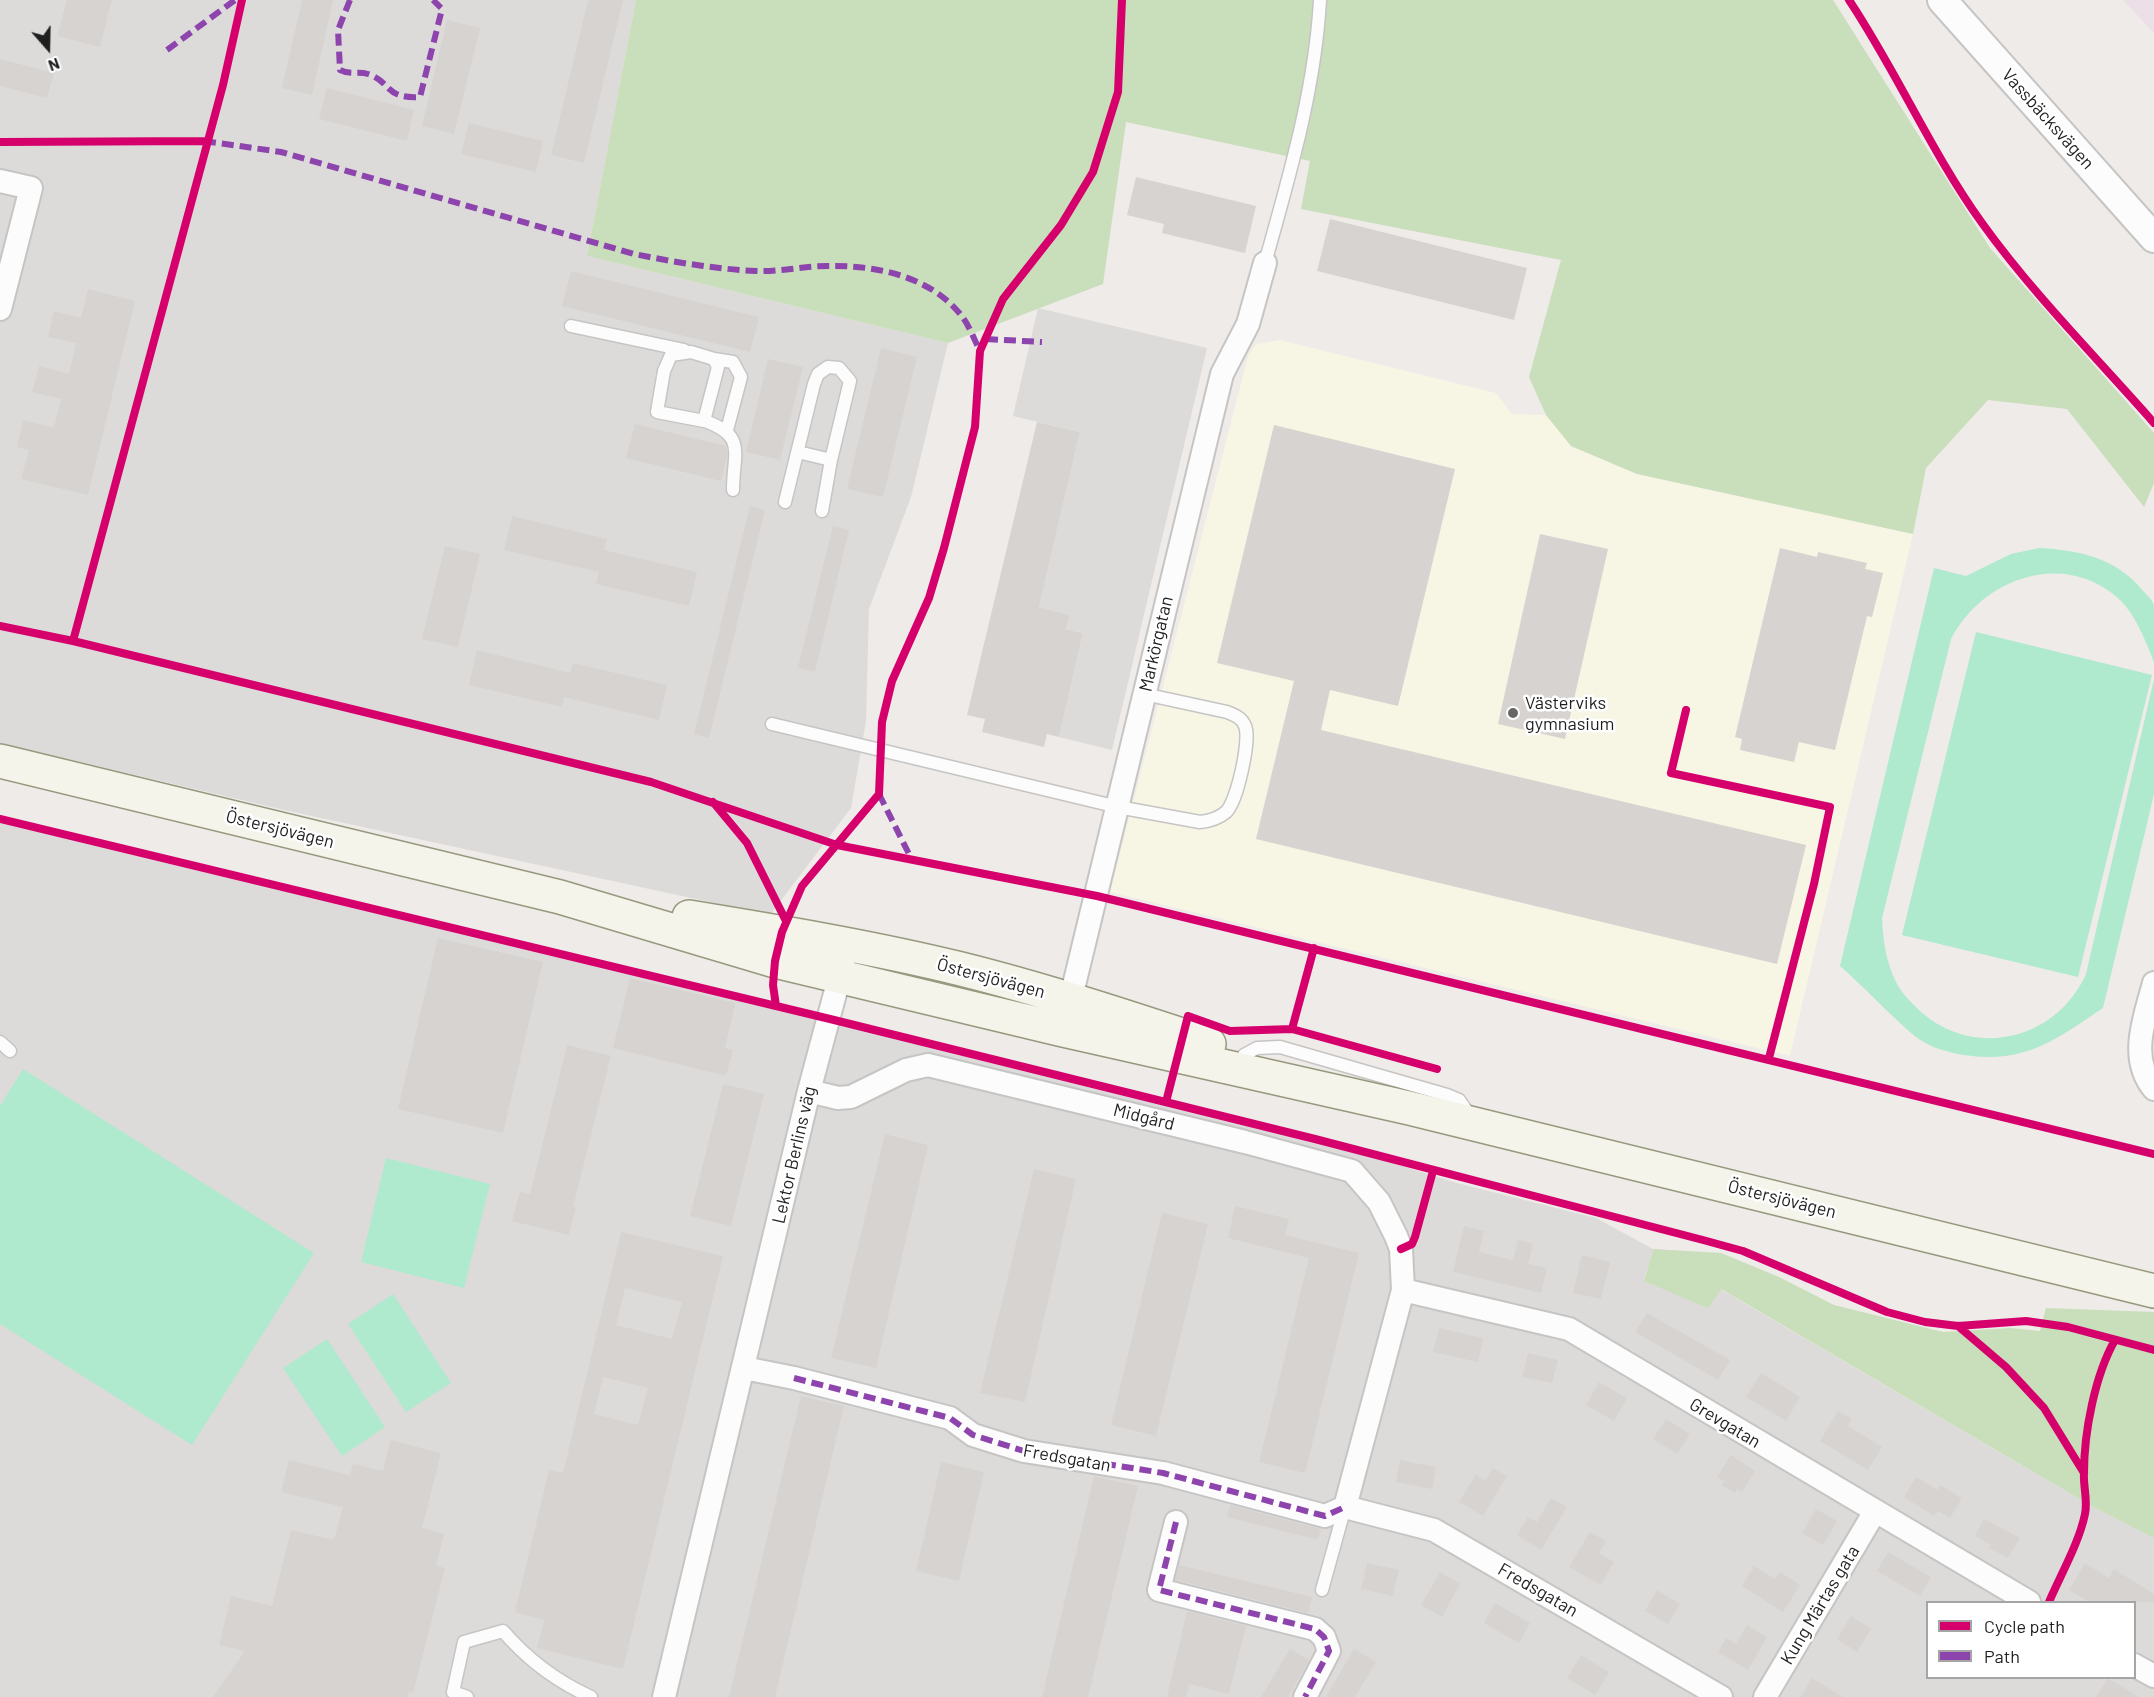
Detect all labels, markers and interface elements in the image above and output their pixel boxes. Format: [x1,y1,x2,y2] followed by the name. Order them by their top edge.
[18,18,78,78] north arrow
[46,55,63,76] text: N
[1997,64,2099,174] street label: Vassbäcksvägen
[1135,594,1177,694] street label: Markörgatan
[1525,692,1614,734] place label: Västerviks gymnasium
[1506,706,1520,720] marker: Västerviks gymnasium
[224,805,336,853] street label: Östersjövägen
[935,953,1047,1003] street label: Östersjövägen
[768,1084,820,1226] street label: Lektor Berlins väg
[1111,1099,1177,1135] street label: Midgård
[1726,1175,1838,1223] street label: Östersjövägen
[1685,1393,1765,1453] street label: Grevgatan
[1021,1440,1113,1476] street label: Fredsgatan
[1776,1542,1864,1668] street label: Kung Märtas gata
[1494,1558,1582,1622] street label: Fredsgatan
[1926,1601,2136,1679] legend
[1984,1615,2065,1637] text: Cycle path
[1984,1645,2020,1667] text: Path

